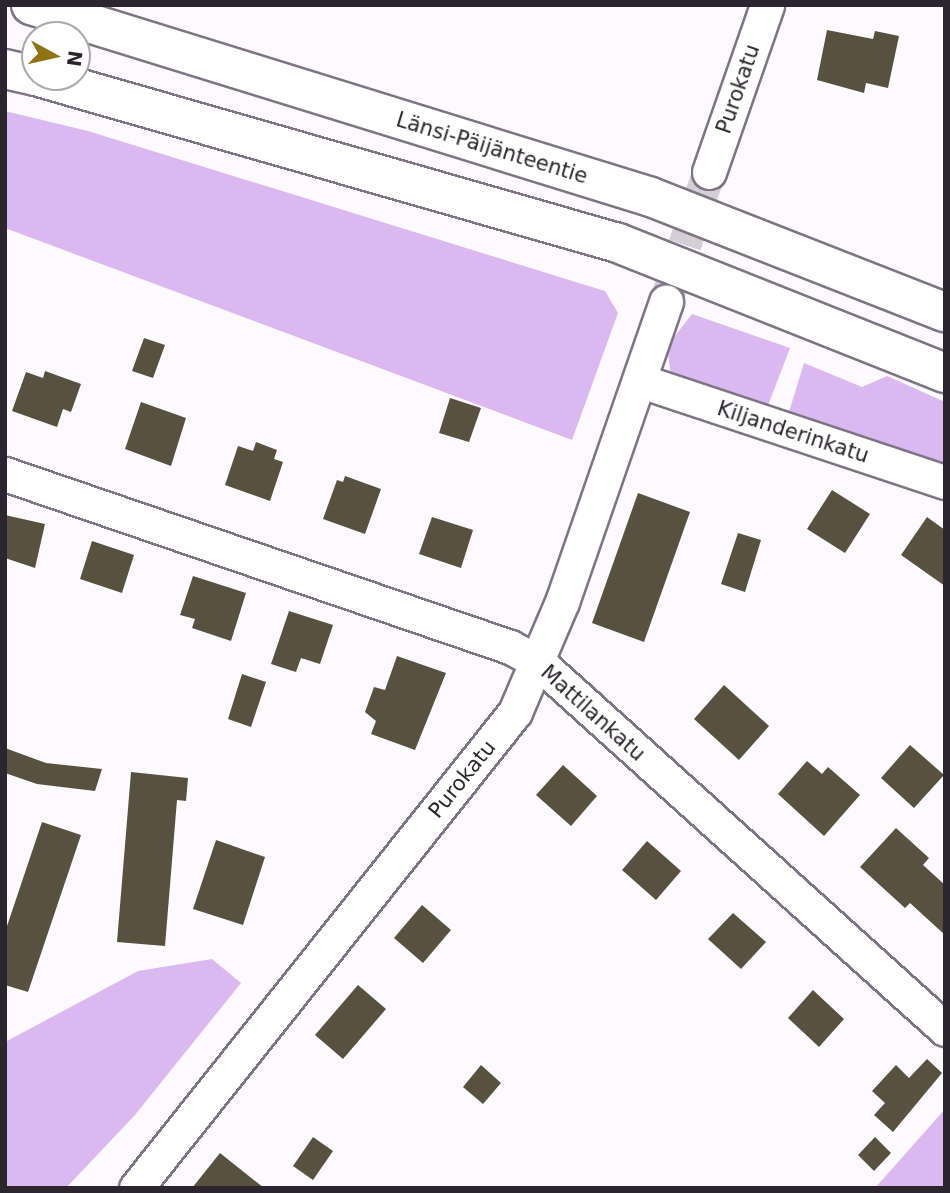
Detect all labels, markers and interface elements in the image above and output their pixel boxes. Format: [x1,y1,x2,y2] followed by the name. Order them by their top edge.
[21,21,91,91] north arrow
[711,41,765,137] street label: Purokatu
[63,49,87,68] text: N
[393,107,591,189] street label: Länsi-Päijänteentie
[714,396,872,468] street label: Kiljanderinkatu
[536,660,650,766] street label: Mattilankatu
[423,735,501,823] street label: Purokatu

